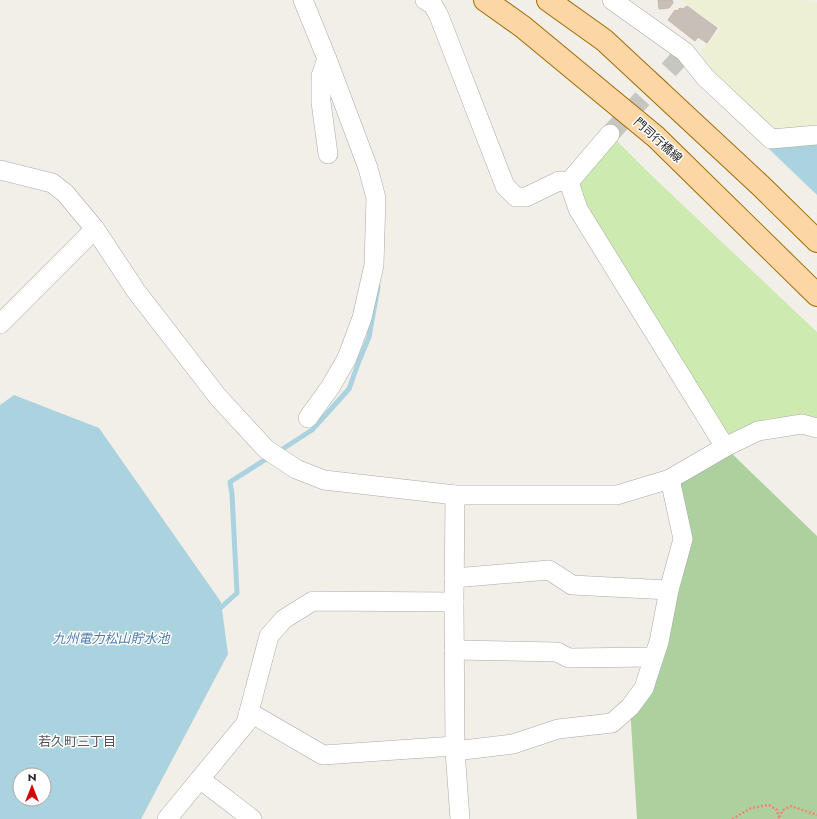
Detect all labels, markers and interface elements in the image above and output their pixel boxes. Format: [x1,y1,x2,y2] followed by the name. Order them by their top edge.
[630,113,686,167] street label: 門司行橋線
[52,629,171,648] water label: 九州電力松山貯水池
[38,732,116,751] district label: 若久町三丁目
[12,767,52,807] north arrow
[28,769,36,785] text: N

